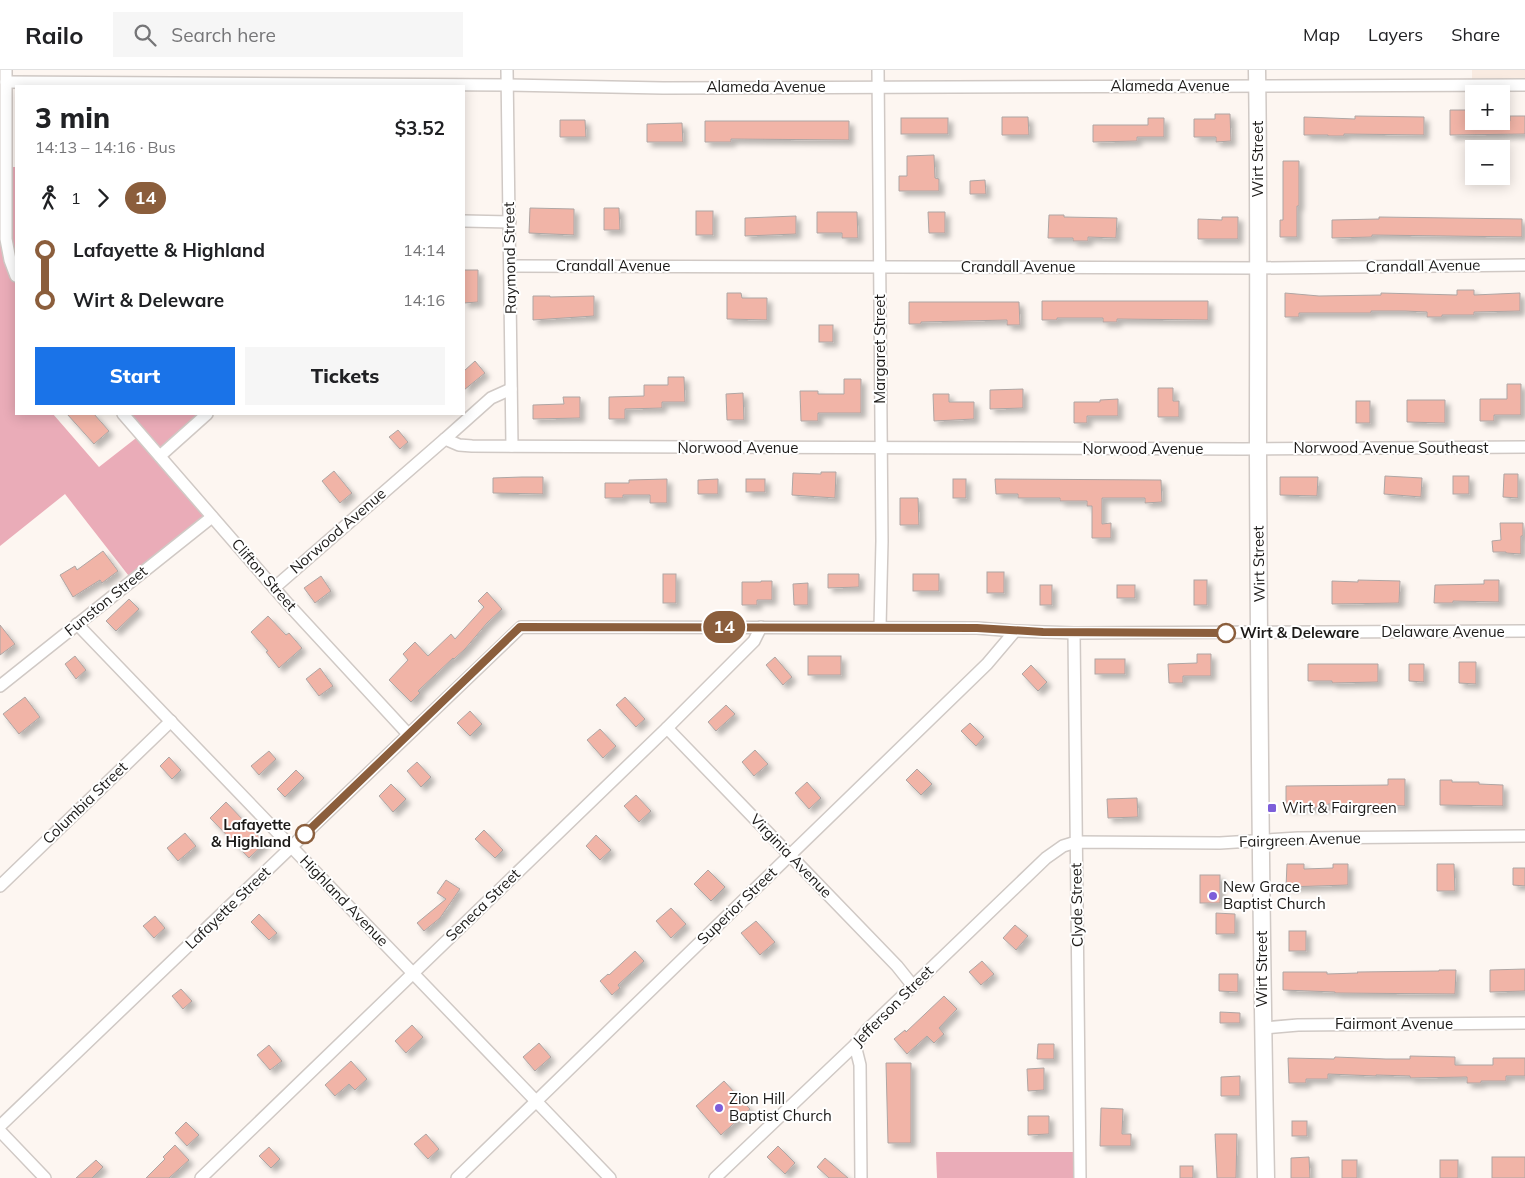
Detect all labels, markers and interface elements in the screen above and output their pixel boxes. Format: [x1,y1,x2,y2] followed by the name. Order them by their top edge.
[113,12,463,57] search box
[25,20,83,50] text: Railo
[131,21,159,49] icon: search
[171,23,276,47] text: Search here
[1303,23,1340,46] text: Map
[1368,23,1423,46] text: Layers
[1451,23,1500,46] text: Share
[1110,76,1230,95] street label: Alameda Avenue
[706,77,826,96] street label: Alameda Avenue
[1465,85,1510,185] map controls
[1465,85,1510,130] button: +
[35,100,110,135] text: 3 min
[395,116,445,140] text: $3.52
[1248,121,1267,197] street label: Wirt Street
[35,137,176,157] text: 14:13 – 14:16 · Bus
[1465,140,1510,185] button: −
[35,184,63,212] icon: walk
[89,184,117,212] icon: forward
[135,186,156,209] text: 14
[71,188,81,208] text: 1
[499,202,520,314] street label: Raymond Street
[73,238,265,262] text: Lafayette & Highland
[403,240,445,260] text: 14:14
[1365,255,1481,276] street label: Crandall Avenue
[556,256,670,275] street label: Crandall Avenue
[961,257,1075,276] street label: Crandall Avenue
[73,288,224,312] text: Wirt & Deleware
[403,290,445,310] text: 14:16
[870,294,889,404] street label: Margaret Street
[35,347,235,405] button: Start
[245,347,445,405] button: Tickets
[678,438,798,457] street label: Norwood Avenue
[1293,438,1489,457] street label: Norwood Avenue Southeast
[1083,439,1203,458] street label: Norwood Avenue
[286,484,390,577] street label: Norwood Avenue
[1248,525,1269,603] street label: Wirt Street
[228,534,301,615] street label: Clifton Street
[60,561,151,640] street label: Funston Street
[702,611,746,643] line badge: 14
[713,615,735,638] text: 14
[1381,622,1505,641] street label: Delaware Avenue
[1216,623,1236,643] marker: Wirt & Deleware
[1240,623,1359,642] place label: Wirt & Deleware
[38,757,131,848] street label: Columbia Street
[1282,798,1397,817] place label: Wirt & Fairgreen
[1266,802,1278,814] marker: Wirt & Fairgreen
[746,810,836,902] street label: Virginia Avenue
[211,815,291,851] place label: Lafayette & Highland
[295,824,315,844] marker: Lafayette & Highland
[1239,828,1361,851] street label: Fairgreen Avenue
[296,851,393,950] street label: Highland Avenue
[181,862,274,953] street label: Lafayette Street
[693,863,781,948] street label: Superior Street
[1066,863,1087,947] street label: Clyde Street
[441,864,524,945] street label: Seneca Street
[1223,877,1326,913] place label: New Grace Baptist Church
[1207,890,1219,902] marker: New Grace Baptist Church
[1252,931,1271,1007] street label: Wirt Street
[848,961,937,1050] street label: Jefferson Street
[1335,1014,1453,1033] street label: Fairmont Avenue
[729,1089,832,1125] place label: Zion Hill Baptist Church
[713,1102,725,1114] marker: Zion Hill Baptist Church

